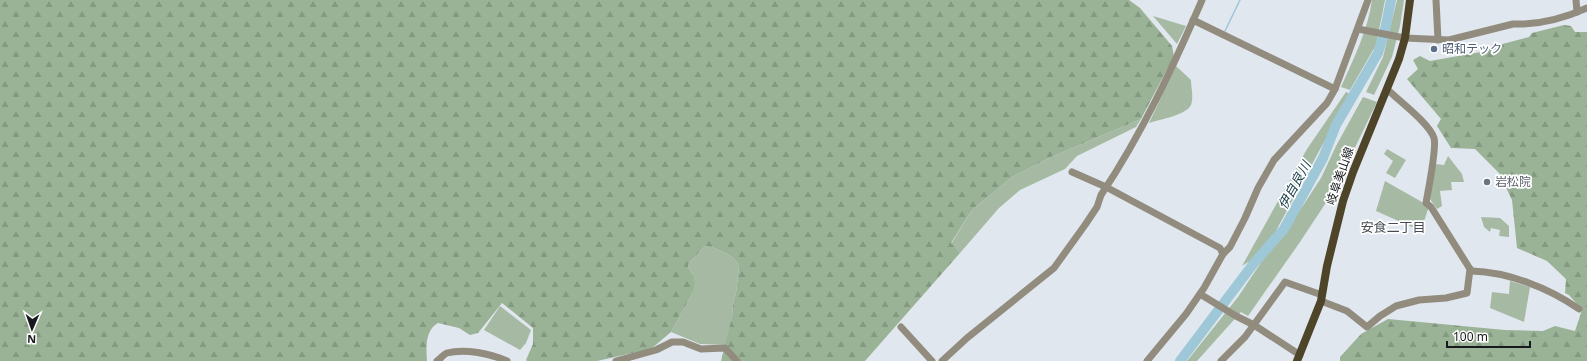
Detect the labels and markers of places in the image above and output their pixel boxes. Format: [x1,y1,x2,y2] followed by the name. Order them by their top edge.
[1442,40,1502,57] place label: 昭和テック
[1429,44,1439,54] marker: 昭和テック
[1495,173,1531,190] place label: 岩松院
[1482,177,1492,187] marker: 岩松院

